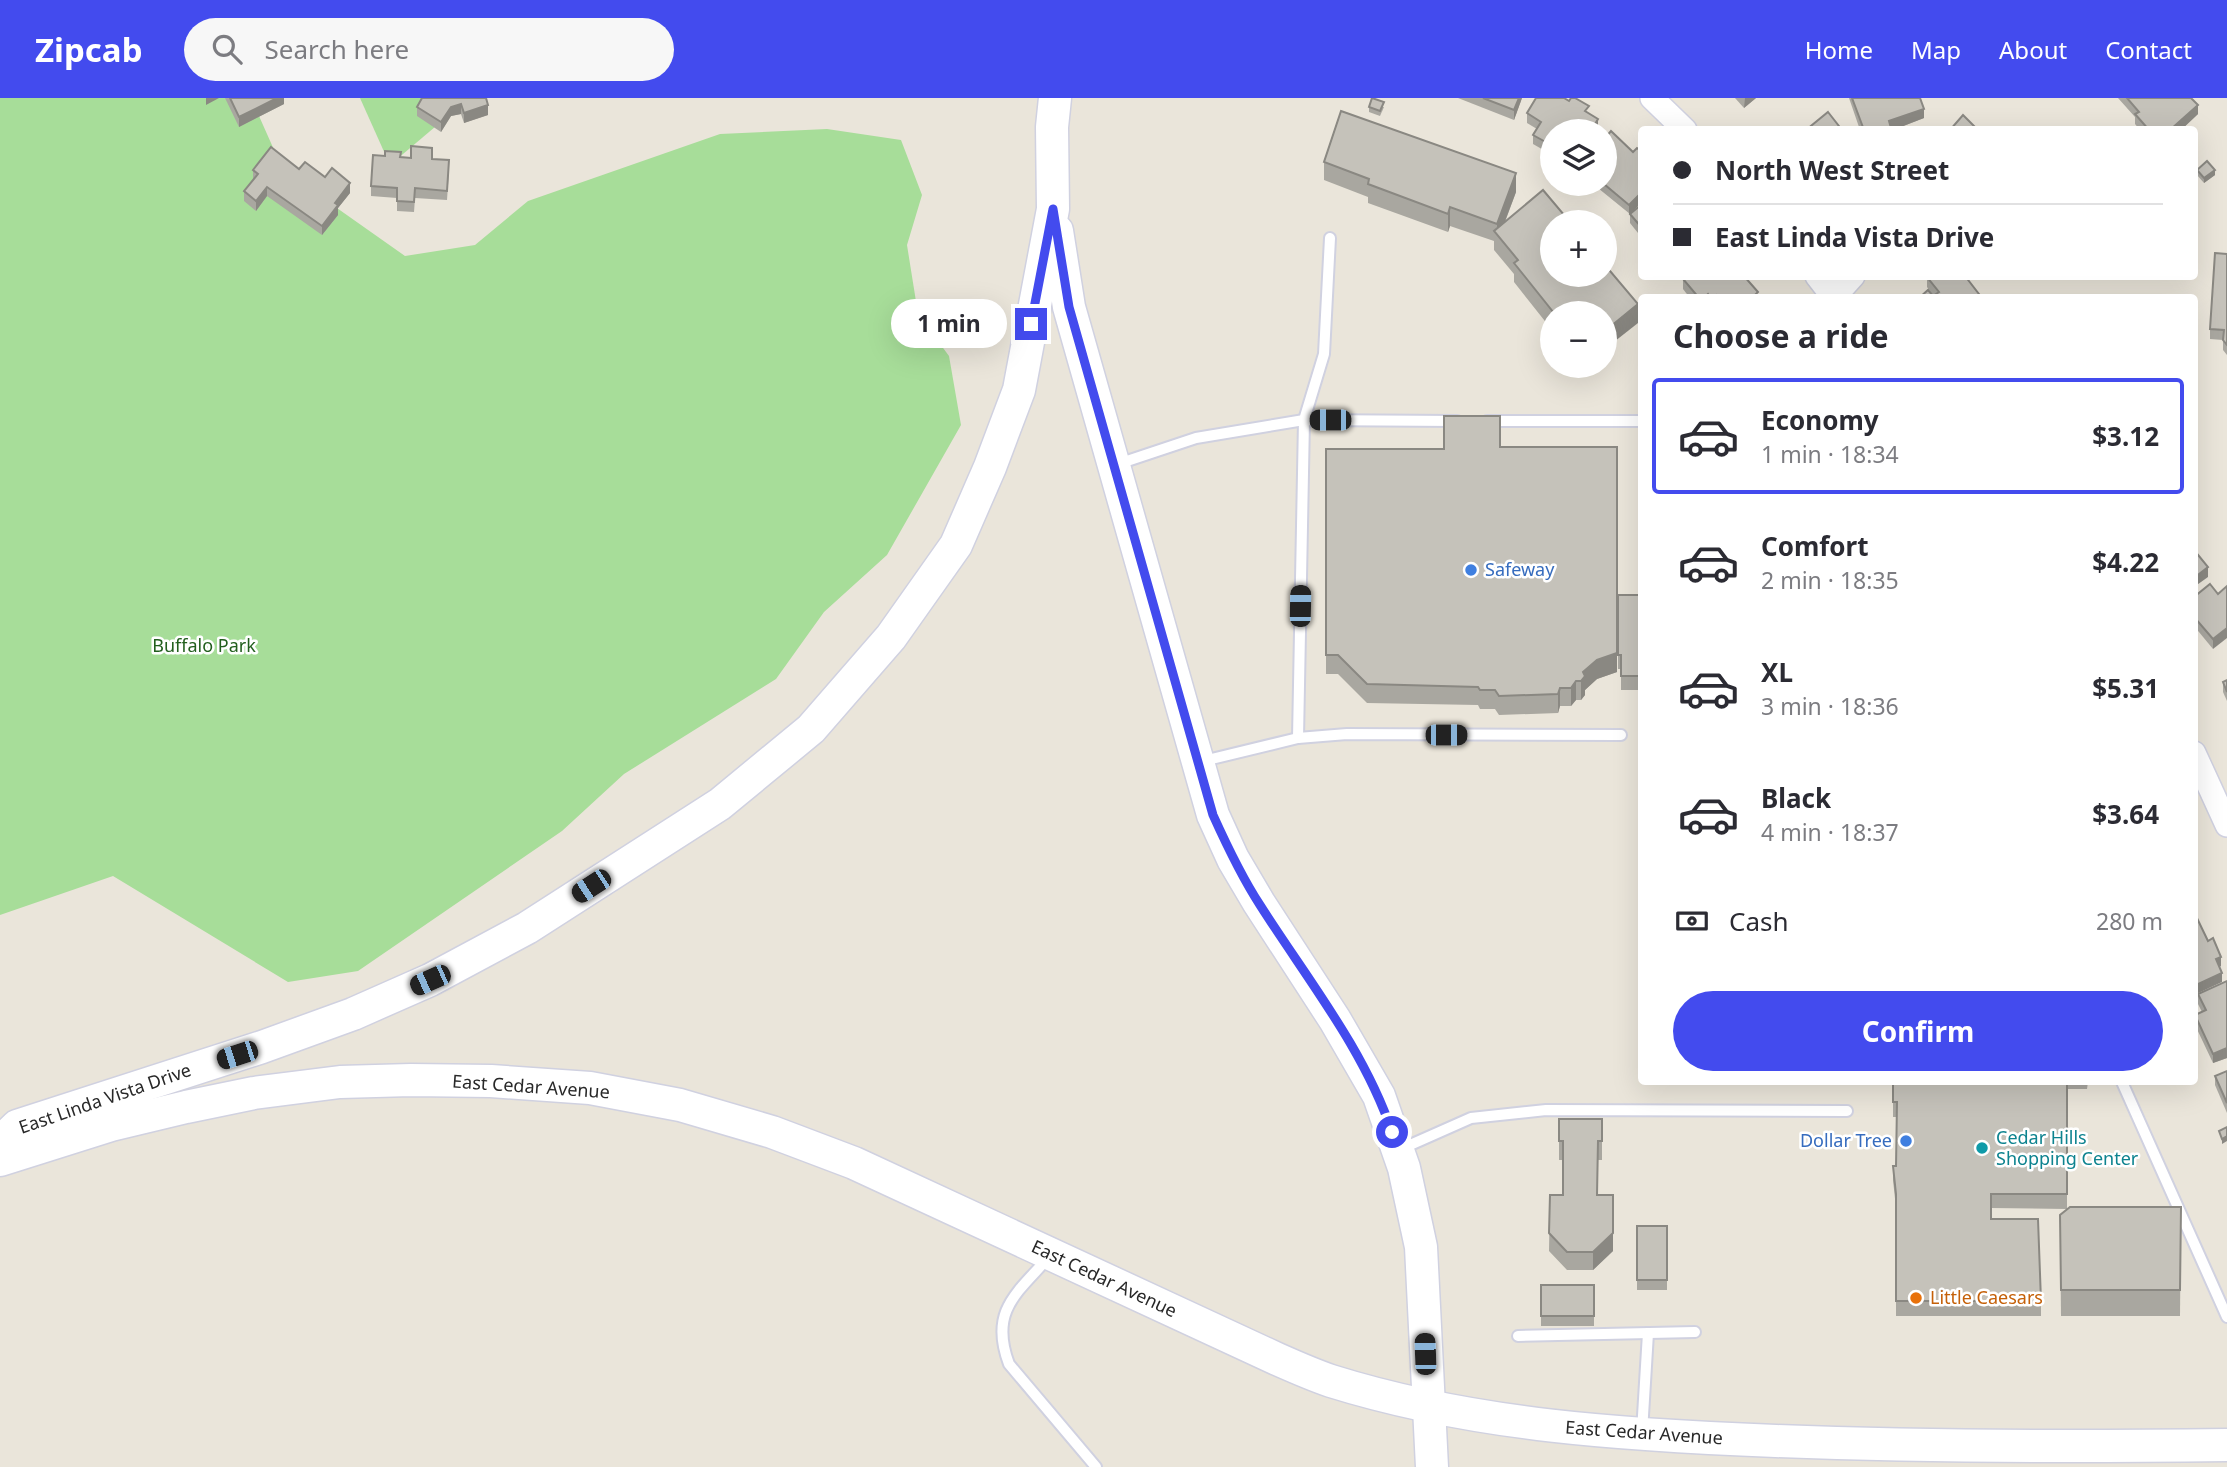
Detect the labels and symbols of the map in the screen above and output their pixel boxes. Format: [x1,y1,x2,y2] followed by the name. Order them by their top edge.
[891,300,1006,348] callout: 1 min
[1015,308,1047,340] route end
[1310,410,1352,431] car
[1485,557,1555,581] place label: Safeway
[1463,562,1479,578] marker: Safeway
[1290,585,1311,627] car
[152,633,256,657] park label: Buffalo Park
[1426,725,1468,746] car
[568,866,615,906] car
[407,962,454,998] car
[214,1039,261,1071] car
[15,1057,194,1139] street label: East Linda Vista Drive
[451,1069,611,1103] street label: East Cedar Avenue
[1376,1116,1408,1148] route start
[1996,1125,2139,1170] place label: Cedar Hills Shopping Center
[1800,1128,1892,1152] place label: Dollar Tree
[1898,1133,1914,1149] marker: Dollar Tree
[1974,1140,1990,1156] marker: Cedar Hills Shopping Center
[1028,1234,1181,1322] street label: East Cedar Avenue
[1930,1285,2043,1309] place label: Little Caesars
[1908,1290,1924,1306] marker: Little Caesars
[1414,1333,1437,1375] car
[1564,1415,1724,1449] street label: East Cedar Avenue

